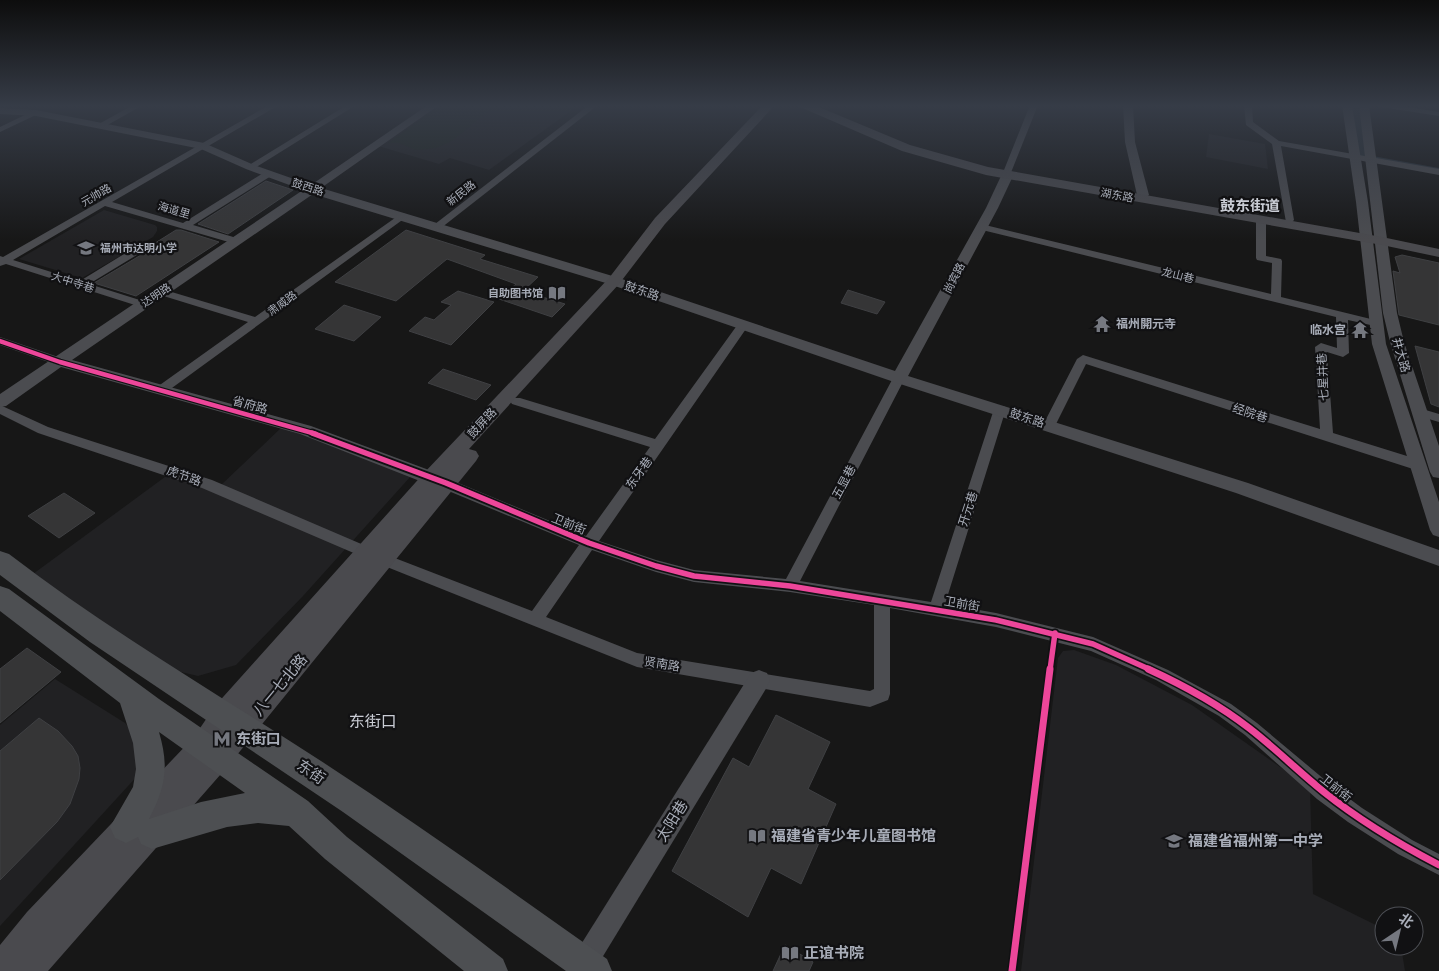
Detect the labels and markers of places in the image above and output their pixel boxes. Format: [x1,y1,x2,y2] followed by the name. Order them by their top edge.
[76,238,96,258] school or university icon: 福州市达明小学
[100,242,177,254] place label: 福州市达明小学
[547,283,567,303] library icon: 自助图书馆
[488,287,543,299] place label: 自助图书馆
[1092,314,1112,334] temple icon: 福州開元寺
[1116,317,1176,331] place label: 福州開元寺
[1350,320,1370,340] temple icon: 临水宫
[1310,323,1346,337] place label: 临水宫
[212,729,232,749] metro station icon: 东街口
[236,730,281,747] place label: 东街口
[747,826,767,846] library icon: 福建省青少年儿童图书馆
[771,827,936,844] place label: 福建省青少年儿童图书馆
[1164,831,1184,851] school or university icon: 福建省福州第一中学
[1188,832,1323,849] place label: 福建省福州第一中学
[780,943,800,963] library icon: 正谊书院
[804,944,864,961] place label: 正谊书院

